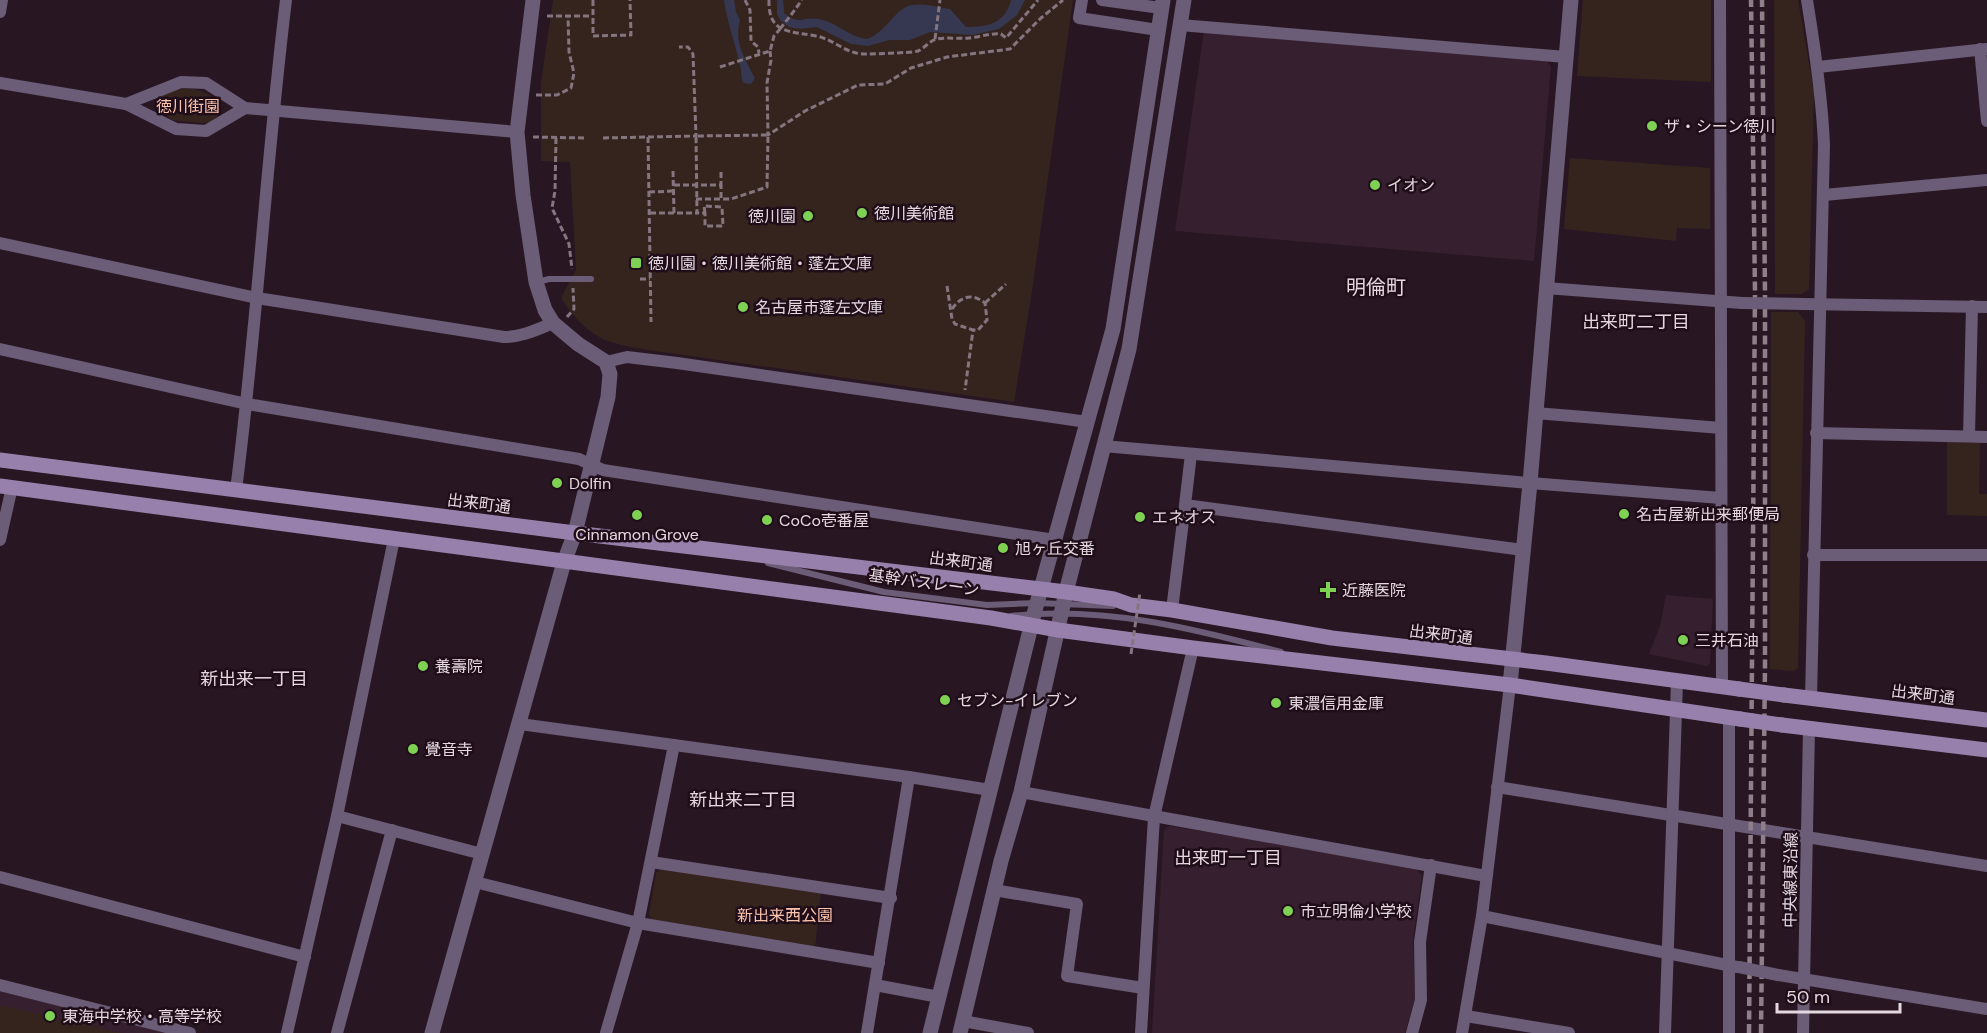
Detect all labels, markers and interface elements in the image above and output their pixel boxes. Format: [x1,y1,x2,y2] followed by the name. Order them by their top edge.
[156,96,220,117] park label: 徳川街園
[1664,116,1775,137] place label: ザ・シーン徳川
[1645,119,1659,133] marker: ザ・シーン徳川
[1387,175,1435,196] place label: イオン
[1368,178,1382,192] marker: イオン
[874,203,954,224] place label: 徳川美術館
[748,206,796,227] place label: 徳川園
[855,206,869,220] marker: 徳川美術館
[801,209,815,223] marker: 徳川園
[648,253,872,274] place label: 徳川園・徳川美術館・蓬左文庫
[629,256,643,270] marker: 徳川園・徳川美術館・蓬左文庫
[1346,274,1406,300] district label: 明倫町
[755,297,883,318] place label: 名古屋市蓬左文庫
[736,300,750,314] marker: 名古屋市蓬左文庫
[1582,310,1690,334] district label: 出来町二丁目
[569,473,611,494] place label: Dolfin
[550,476,564,490] marker: Dolfin
[446,489,512,518] street label: 出来町通
[1636,504,1780,525] place label: 名古屋新出来郵便局
[1152,507,1216,528] place label: エネオス
[1617,507,1631,521] marker: 名古屋新出来郵便局
[630,508,644,522] marker: Cinnamon Grove
[779,510,869,531] place label: CoCo壱番屋
[1133,510,1147,524] marker: エネオス
[760,513,774,527] marker: CoCo壱番屋
[575,524,699,545] place label: Cinnamon Grove
[1015,538,1095,559] place label: 旭ヶ丘交番
[996,541,1010,555] marker: 旭ヶ丘交番
[928,547,994,576] street label: 出来町通
[867,564,980,601] street label: 基幹バスレーン
[1342,580,1406,601] place label: 近藤医院
[1319,581,1337,599] marker: 近藤医院
[1408,620,1474,649] street label: 出来町通
[1695,630,1759,651] place label: 三井石油
[1676,633,1690,647] marker: 三井石油
[435,656,483,677] place label: 養壽院
[416,659,430,673] marker: 養壽院
[200,667,308,691] district label: 新出来一丁目
[1890,680,1956,709] street label: 出来町通
[957,690,1078,711] place label: セブン-イレブン
[938,693,952,707] marker: セブン-イレブン
[1288,693,1384,714] place label: 東濃信用金庫
[1269,696,1283,710] marker: 東濃信用金庫
[425,739,473,760] place label: 覺音寺
[406,742,420,756] marker: 覺音寺
[689,788,797,812] district label: 新出来二丁目
[1779,832,1802,928] street label: 中央線東沿線
[1174,846,1282,870] district label: 出来町一丁目
[1300,901,1412,922] place label: 市立明倫小学校
[1281,904,1295,918] marker: 市立明倫小学校
[737,905,833,926] park label: 新出来西公園
[1777,976,1900,1014] scale bar
[1786,985,1830,1009] text: 50 m
[62,1006,222,1027] place label: 東海中学校・高等学校
[43,1009,57,1023] marker: 東海中学校・高等学校

